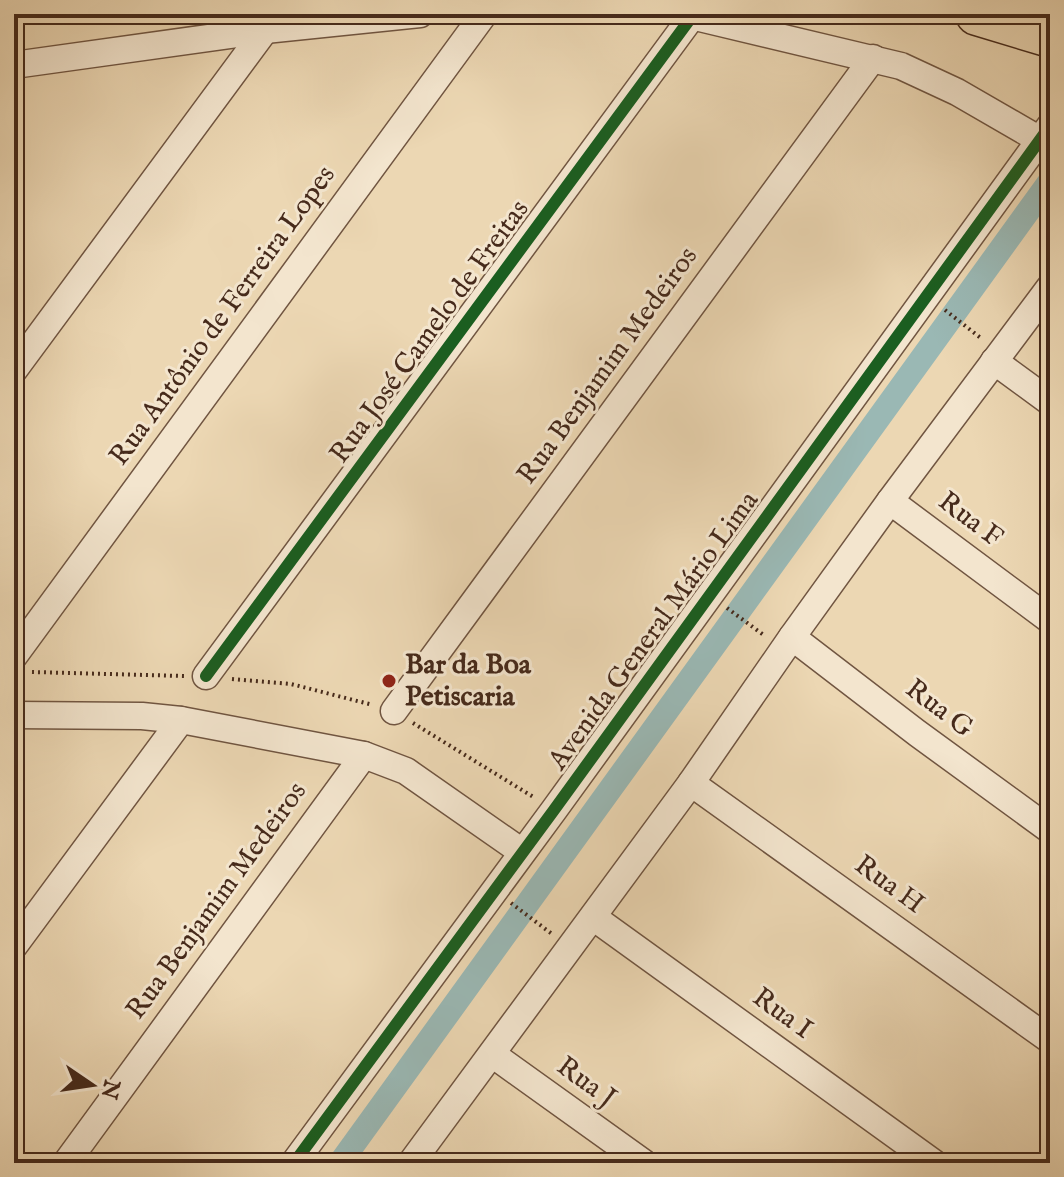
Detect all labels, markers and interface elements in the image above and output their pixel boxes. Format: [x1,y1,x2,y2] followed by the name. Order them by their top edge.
[102,159,344,473] street label: Rua Antônio de Ferreira Lopes
[323,193,537,471] street label: Rua José Camelo de Freitas
[510,240,706,492] street label: Rua Benjamim Medeiros
[540,484,768,778] street label: Avenida General Mário Lima
[931,484,1009,556] street label: Rua F
[405,648,532,715] place label: Bar da Boa Petiscaria
[380,672,398,690] marker: Bar da Boa Petiscaria
[898,672,981,746] street label: Rua G
[119,775,315,1027] street label: Rua Benjamim Medeiros
[847,848,931,922] street label: Rua H
[745,980,819,1048] street label: Rua I
[52,1045,132,1125] north arrow
[549,1050,623,1116] street label: Rua J
[94,1076,126,1101] text: N

